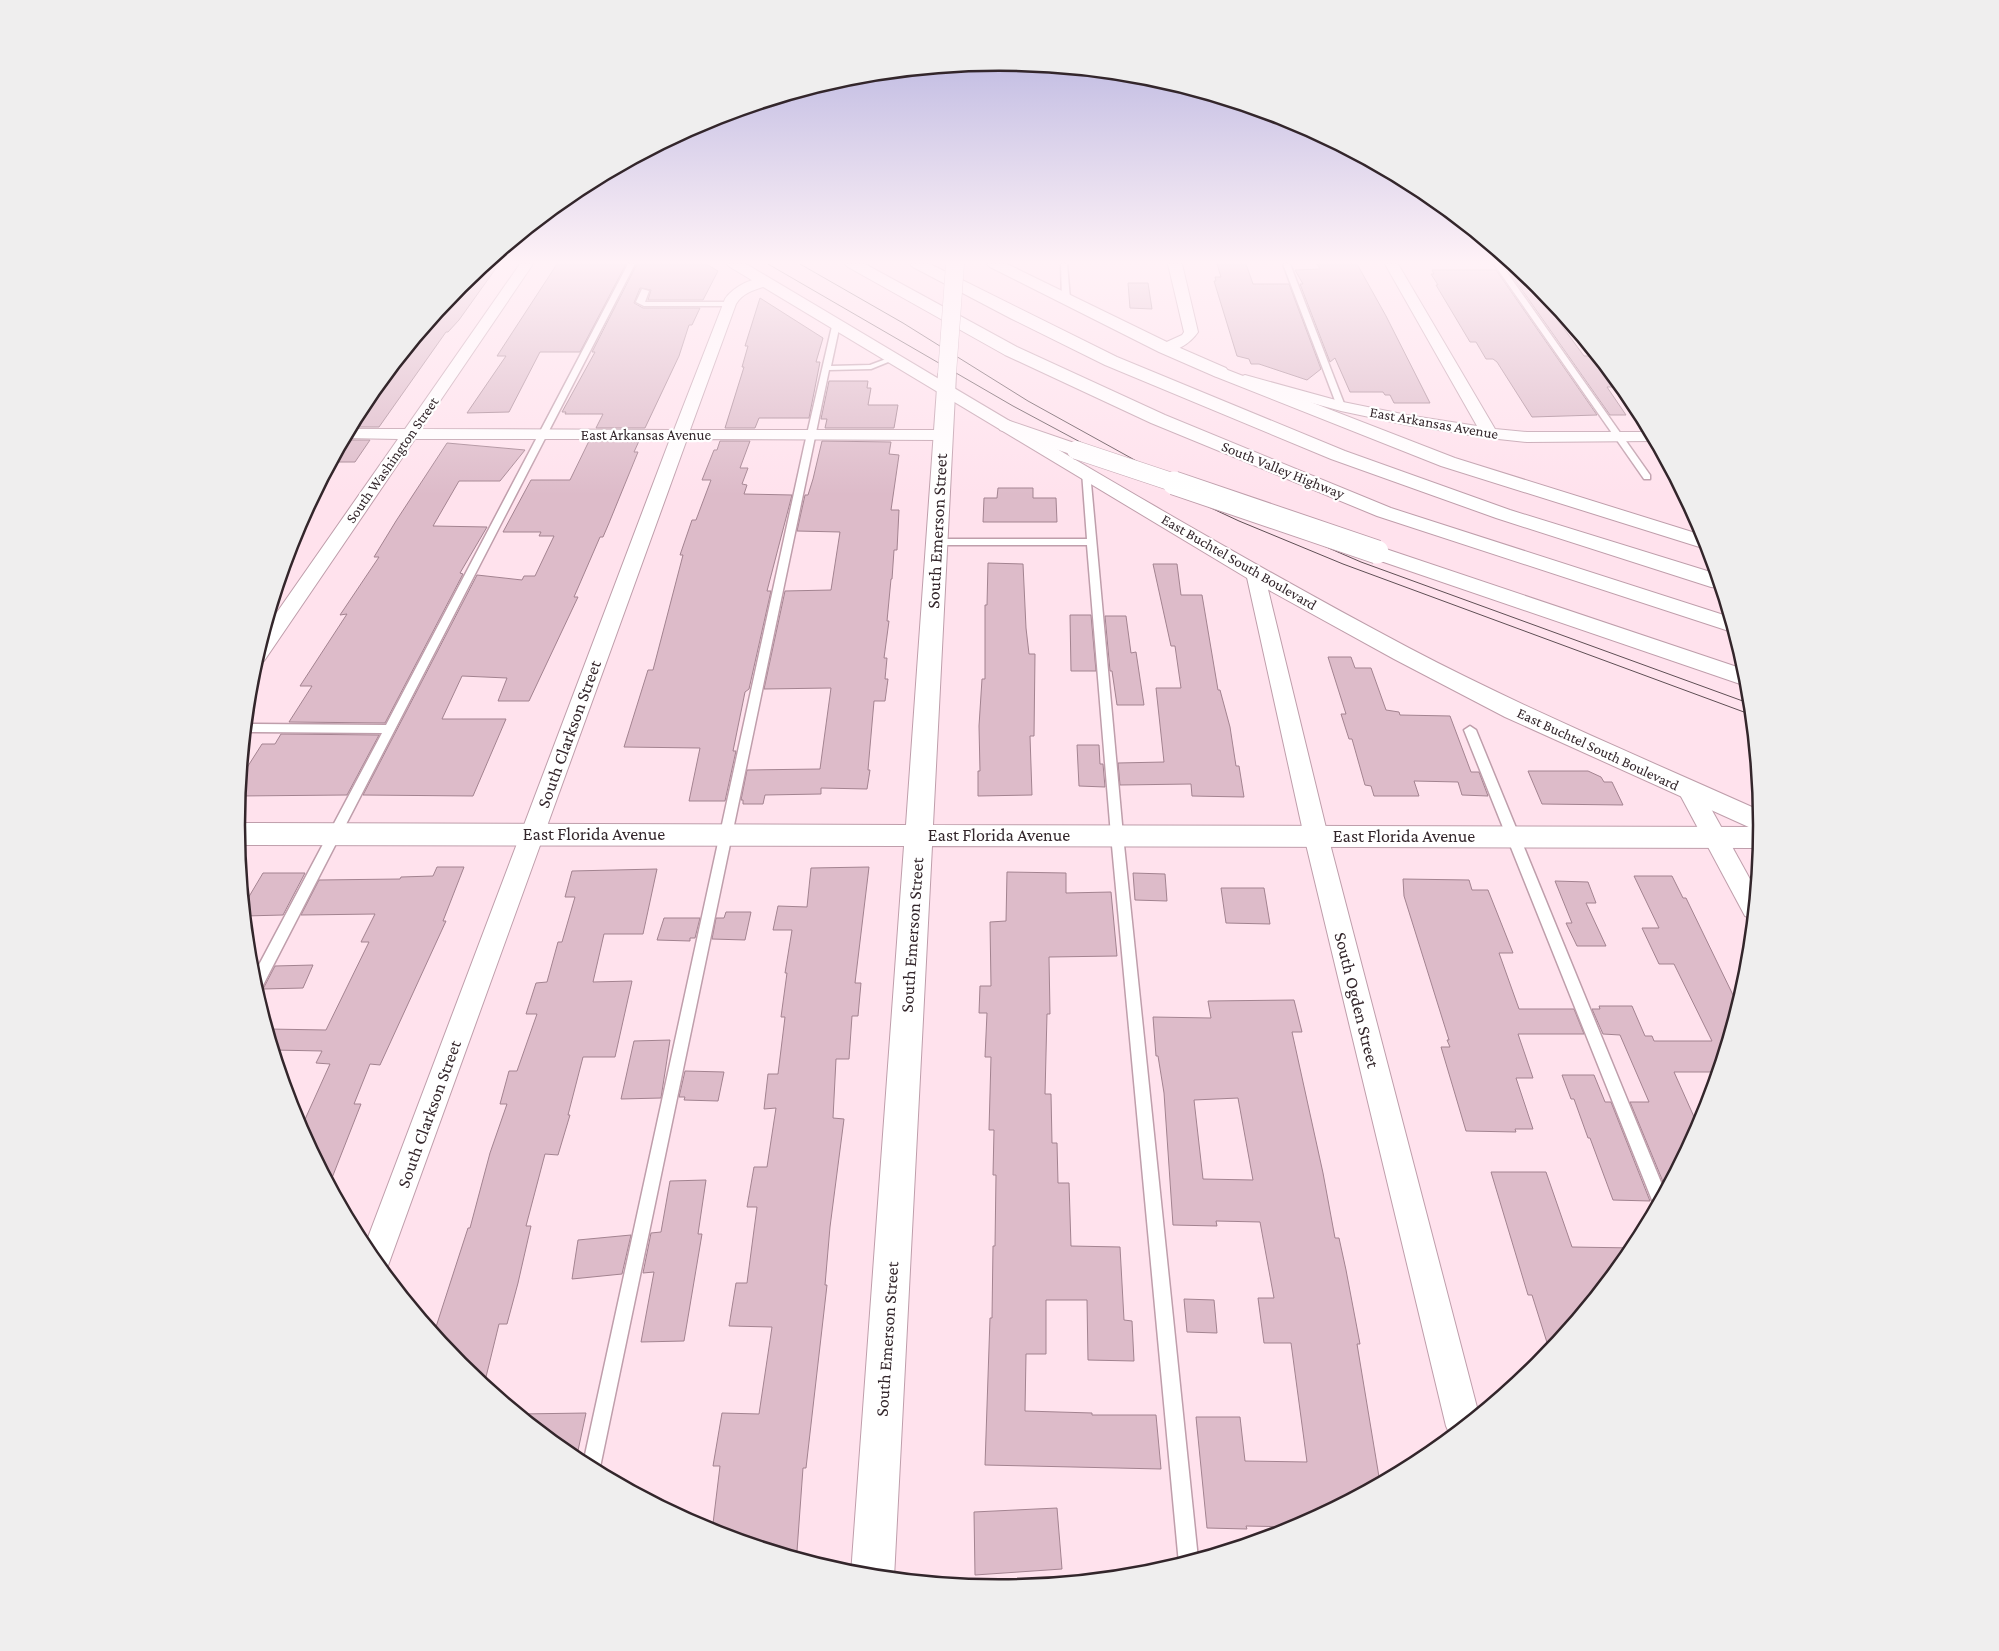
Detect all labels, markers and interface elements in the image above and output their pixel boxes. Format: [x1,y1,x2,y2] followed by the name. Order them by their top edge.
[342,393,443,527] street label: South Washington Street
[1368,404,1500,442] street label: East Arkansas Avenue
[581,427,712,443] street label: East Arkansas Avenue
[1219,438,1347,503] street label: South Valley Highway
[923,452,951,609] street label: South Emerson Street
[1159,511,1319,613] street label: East Buchtel South Boulevard
[533,657,605,811] street label: South Clarkson Street
[1515,704,1681,794] street label: East Buchtel South Boulevard
[523,824,665,844] street label: East Florida Avenue
[928,825,1070,845] street label: East Florida Avenue
[1333,826,1475,846] street label: East Florida Avenue
[897,856,927,1013] street label: South Emerson Street
[1330,930,1384,1071] street label: South Ogden Street
[393,1037,465,1191] street label: South Clarkson Street
[872,1260,902,1417] street label: South Emerson Street

